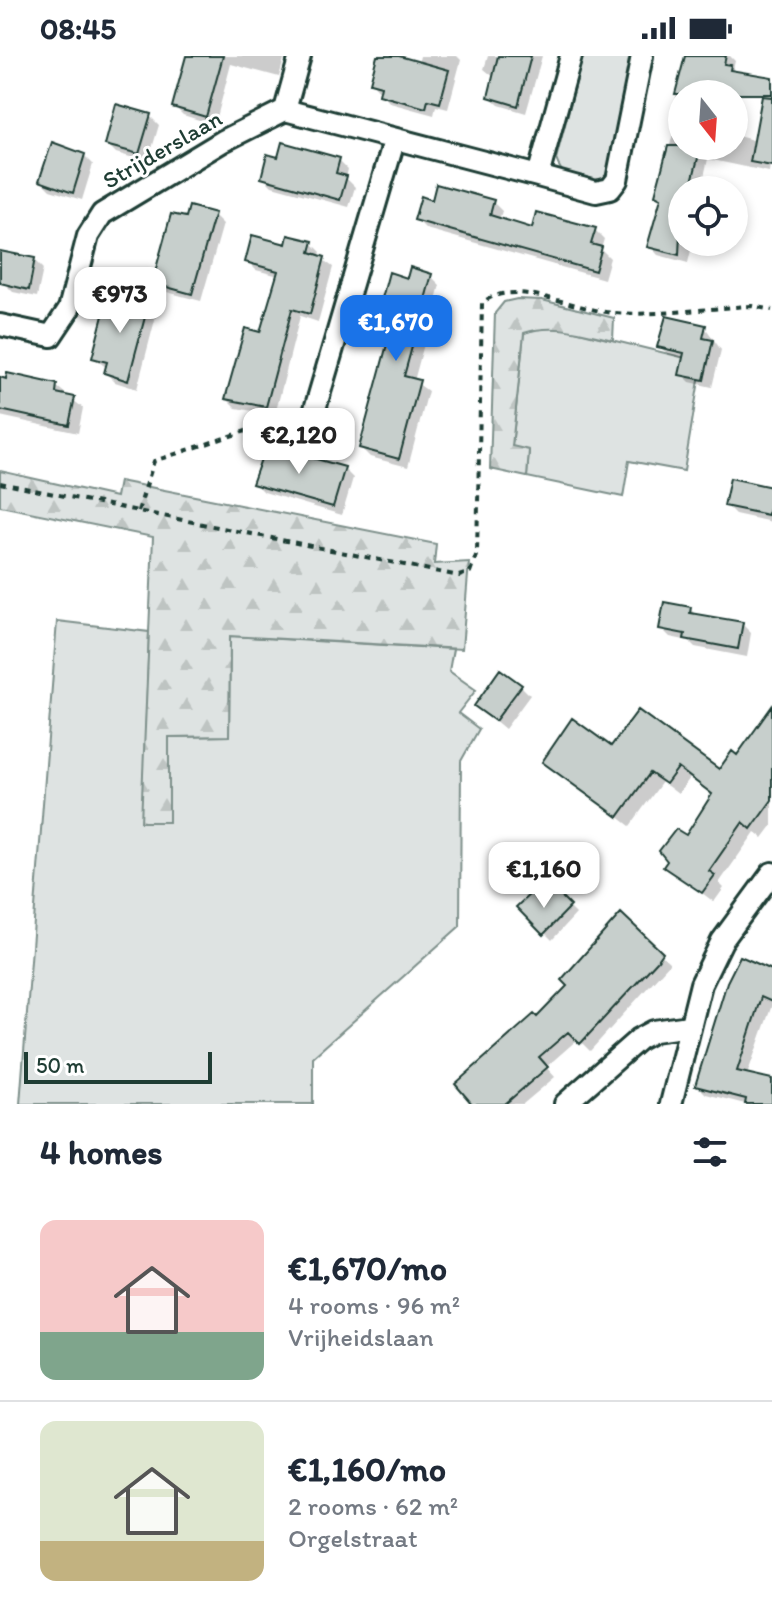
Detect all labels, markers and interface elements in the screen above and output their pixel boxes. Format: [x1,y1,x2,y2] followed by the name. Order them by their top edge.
[40,10,116,47] text: 08:45
[668,80,748,160] north arrow
[668,80,748,256] map controls
[97,103,227,195] street label: Strijderslaan
[668,176,748,256] button: locate
[73,267,167,335] pin: €973
[92,277,148,309] text: €973
[331,295,461,363] pin: €1,670
[358,305,434,337] text: €1,670
[234,408,364,476] pin: €2,120
[261,418,337,450] text: €2,120
[479,842,609,910] pin: €1,160
[507,852,581,884] text: €1,160
[24,1048,212,1084] scale bar
[36,1052,85,1079] text: 50 m
[688,1130,732,1174] icon: filters
[40,1132,163,1173] text: 4 homes
[288,1248,447,1289] text: €1,670/mo
[104,1252,200,1348] icon: home
[288,1289,460,1321] text: 4 rooms · 96 m²
[288,1321,434,1353] text: Vrijheidslaan
[288,1449,446,1490] text: €1,160/mo
[104,1453,200,1549] icon: home
[288,1490,458,1522] text: 2 rooms · 62 m²
[288,1522,418,1554] text: Orgelstraat

